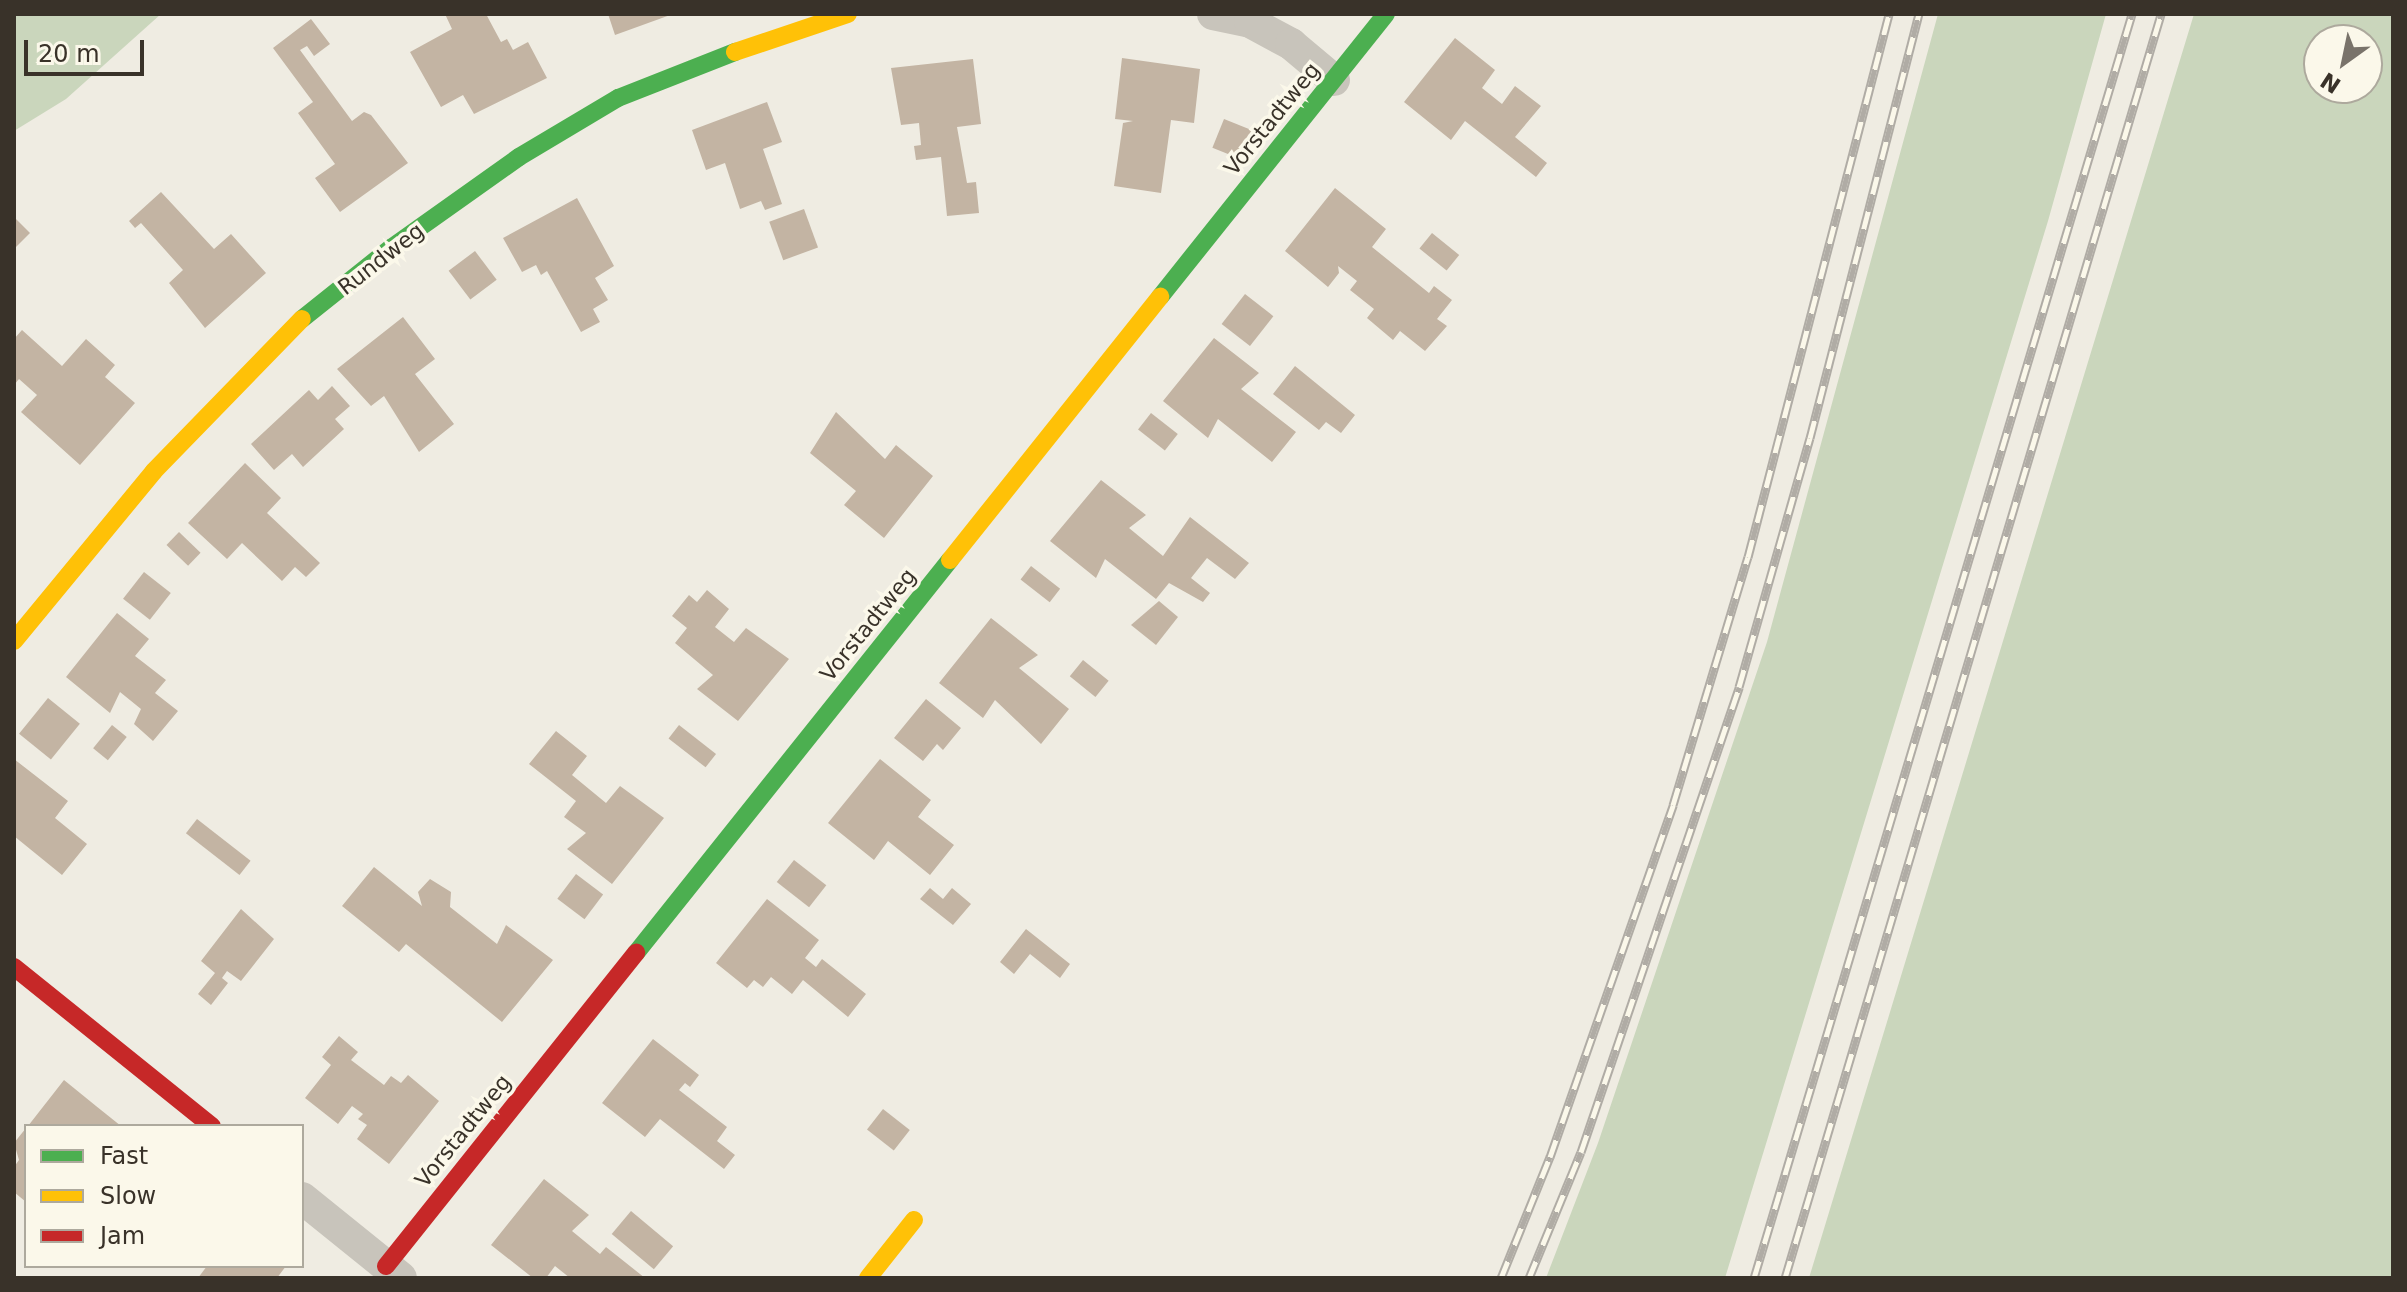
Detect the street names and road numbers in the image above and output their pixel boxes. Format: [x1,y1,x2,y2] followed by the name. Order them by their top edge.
[1218,57,1326,181] street label: Vorstadtweg
[333,217,429,301] street label: Rundweg
[814,563,922,687] street label: Vorstadtweg
[409,1069,517,1193] street label: Vorstadtweg

